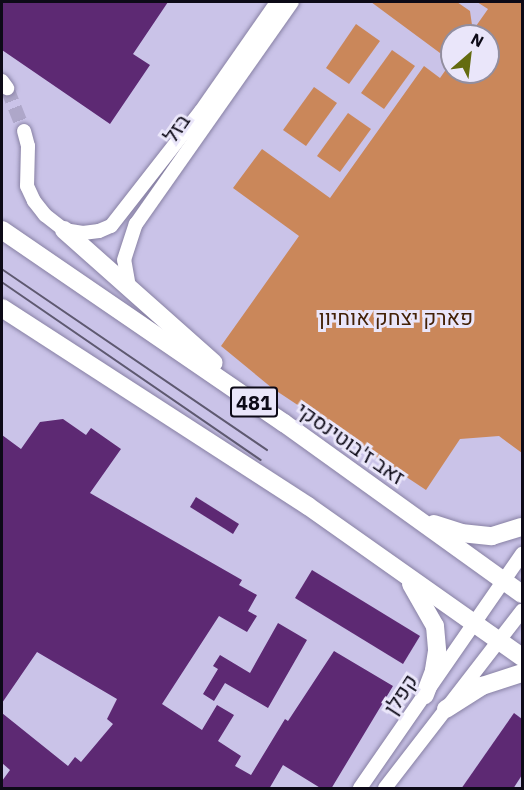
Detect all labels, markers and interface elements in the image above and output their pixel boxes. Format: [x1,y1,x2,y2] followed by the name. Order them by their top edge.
[440,24,500,84] north arrow
[468,28,487,51] text: N
[157,109,195,147] street label: בזל
[319,304,473,330] park label: פארק יצחק אוחיון
[230,385,278,419] road number: 481
[292,396,410,490] street label: זאב ז'בוטינסקי
[378,669,422,719] street label: קפלן

